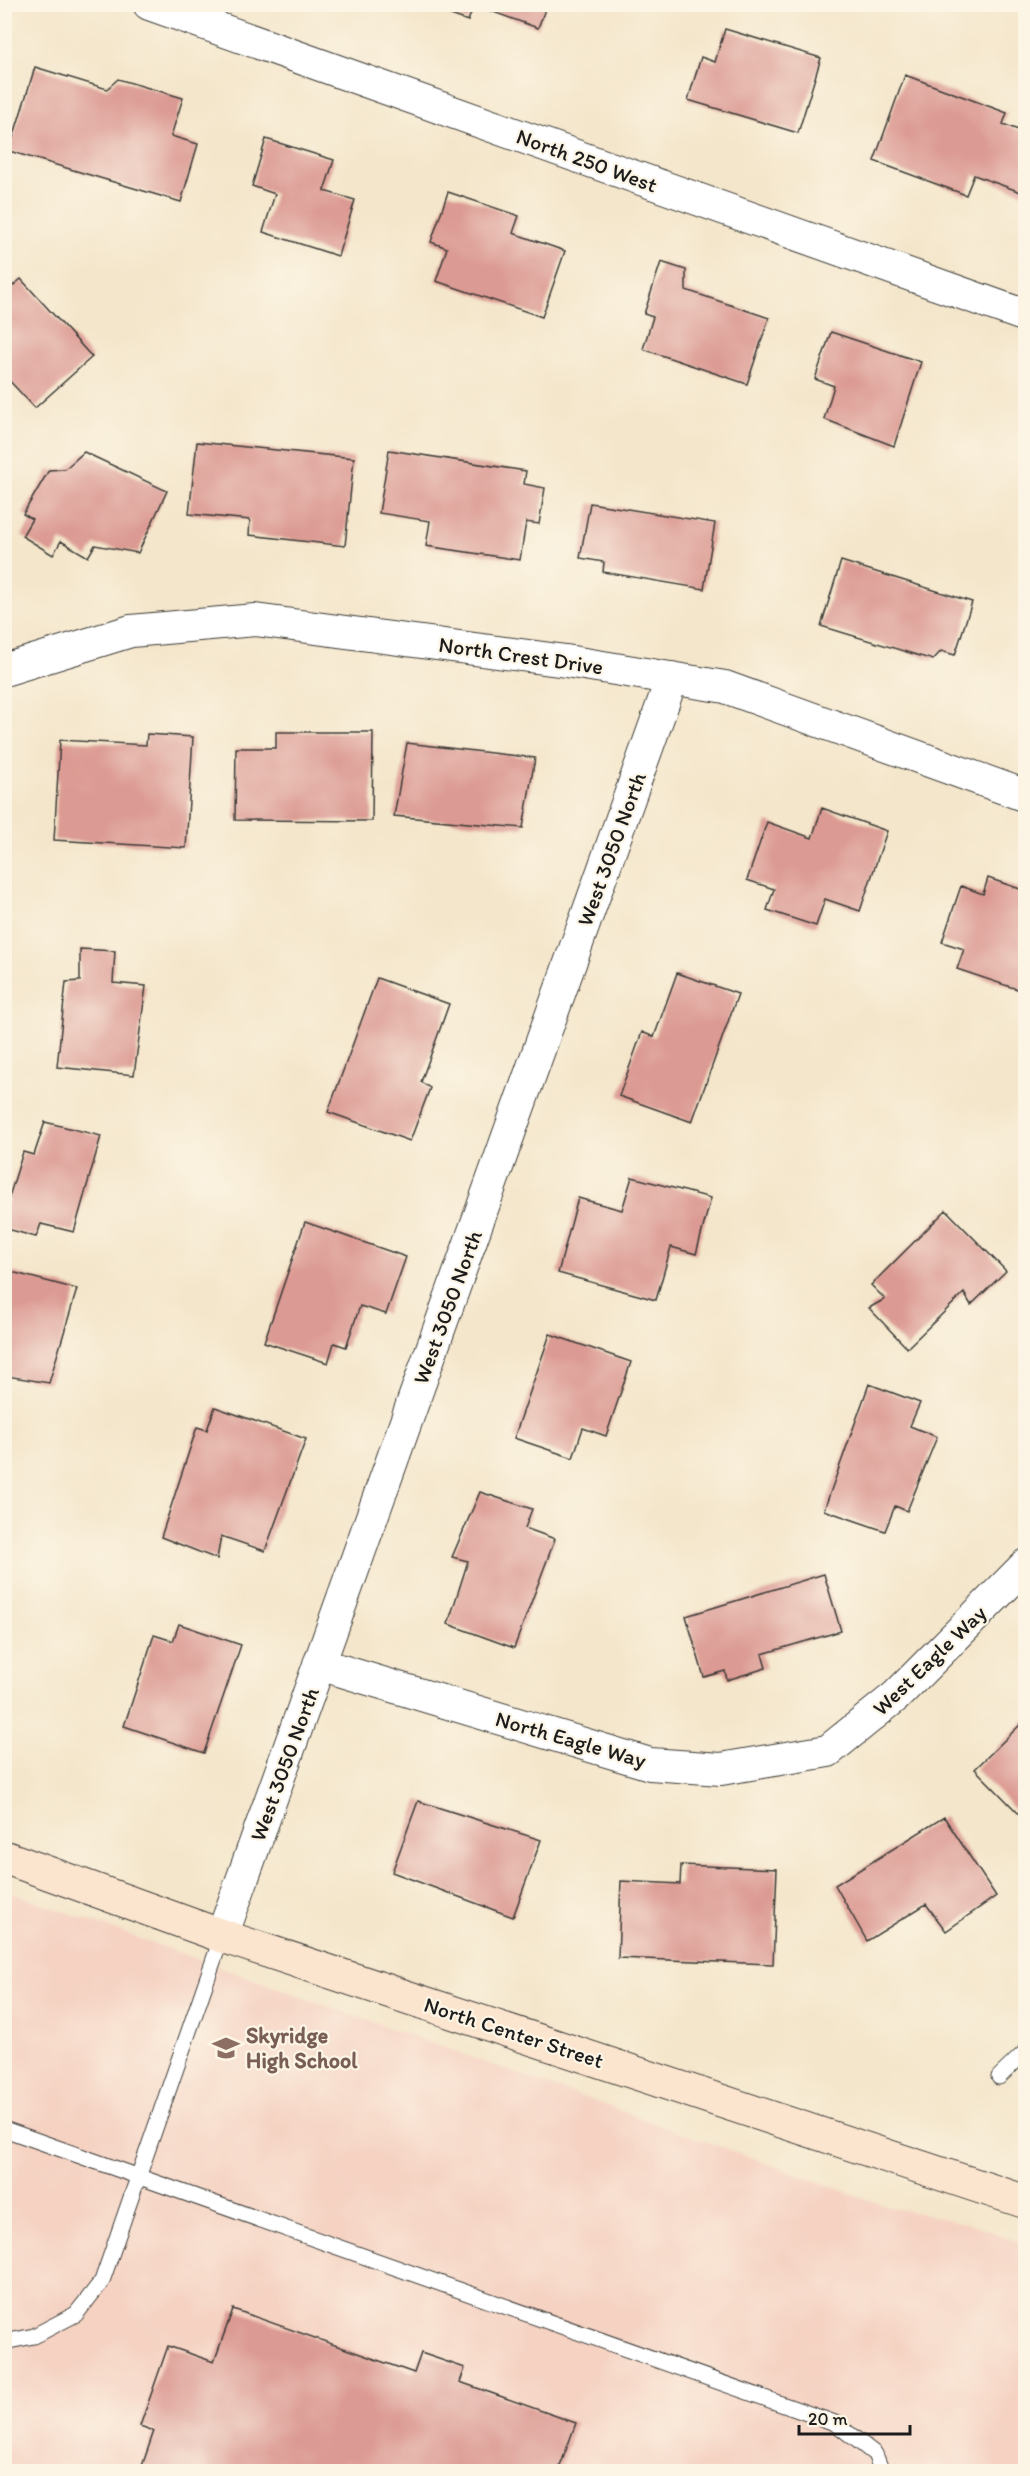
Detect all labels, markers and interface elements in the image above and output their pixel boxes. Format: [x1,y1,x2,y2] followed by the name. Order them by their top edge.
[513,122,661,198] street label: North 250 West
[437,631,605,680] street label: North Crest Drive
[571,768,652,930] street label: West 3050 North
[407,1226,488,1388] street label: West 3050 North
[867,1599,992,1721] street label: West Eagle Way
[244,1683,325,1845] street label: West 3050 North
[492,1705,650,1774] street label: North Eagle Way
[421,1991,607,2074] street label: North Center Street
[246,2022,358,2074] place label: Skyridge High School
[211,2033,241,2063] school or university icon: Skyridge High School
[799,2398,910,2436] scale bar
[808,2408,848,2430] text: 20 m

